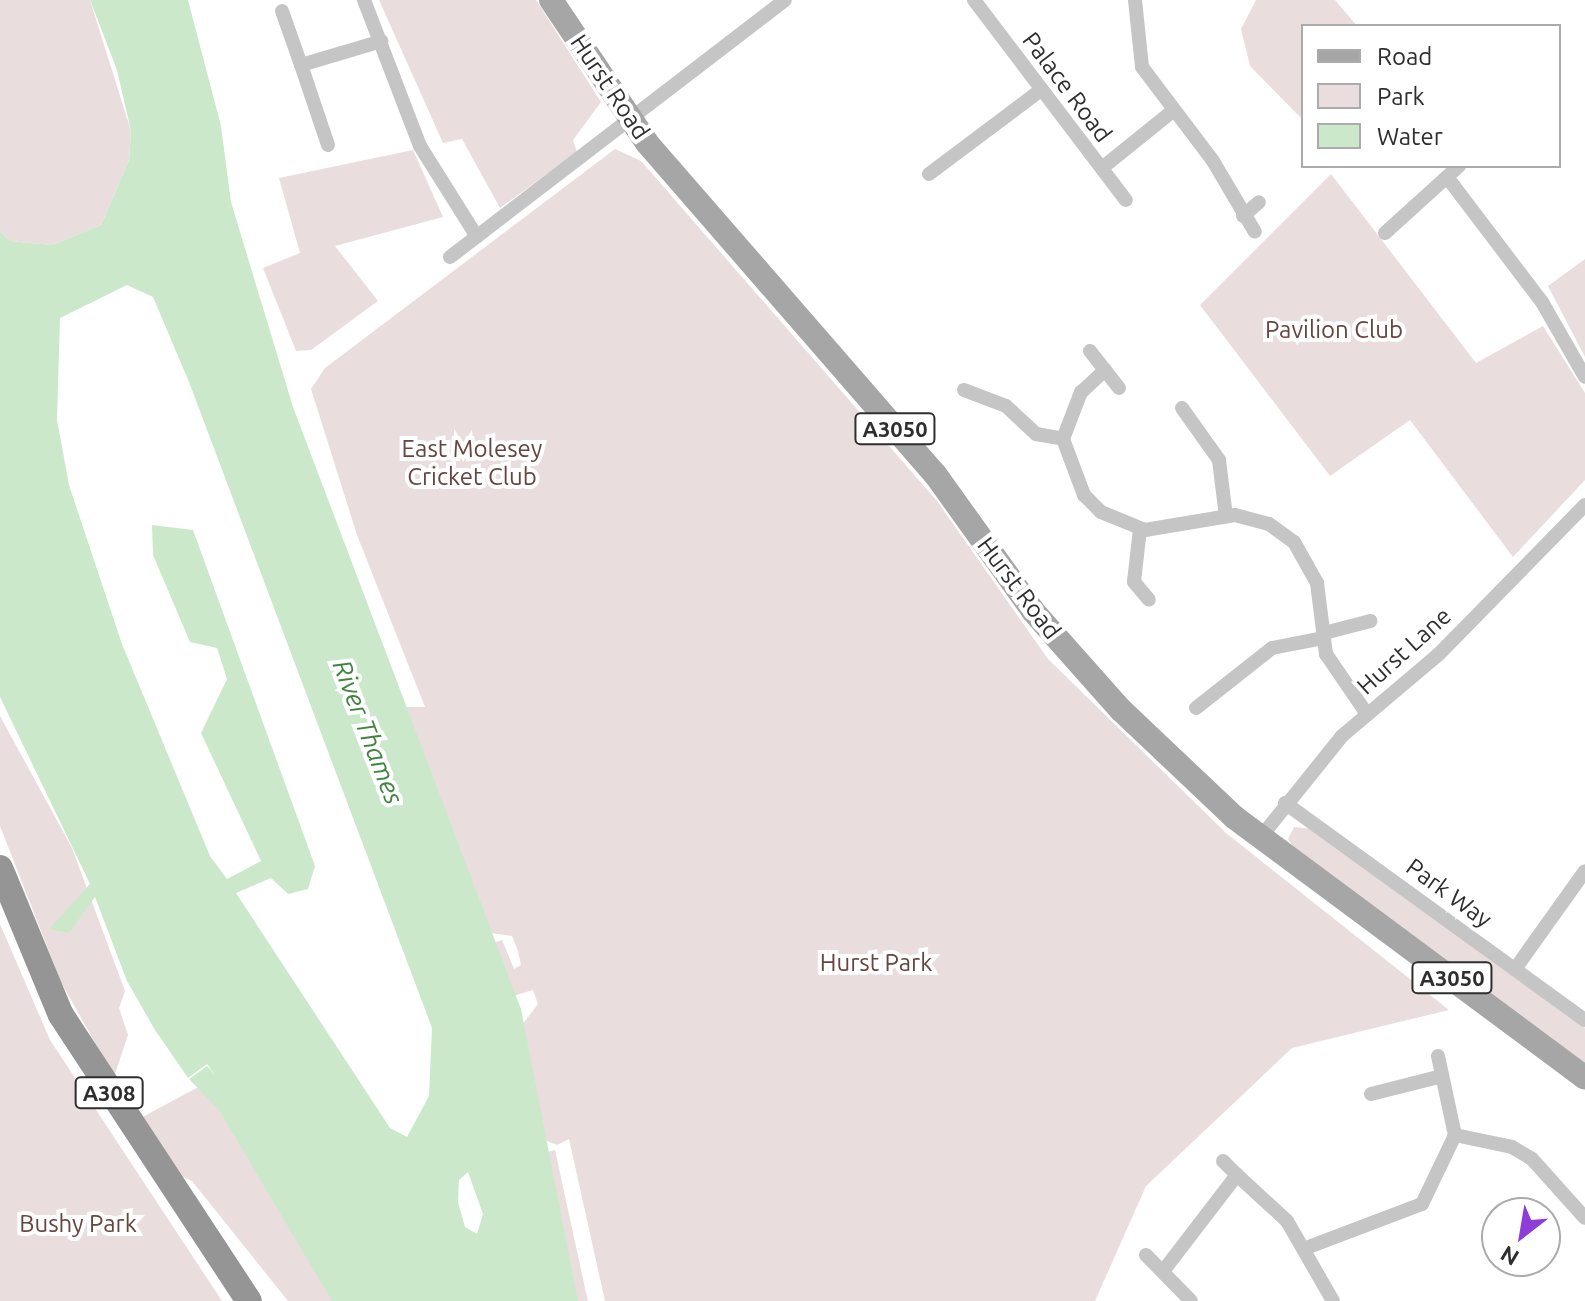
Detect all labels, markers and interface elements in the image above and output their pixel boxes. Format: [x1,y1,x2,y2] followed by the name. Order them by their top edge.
[1301,24,1561,168] legend
[1016,26,1118,148] street label: Palace Road
[564,29,656,145] street label: Hurst Road
[1377,43,1432,70] text: Road
[1377,83,1425,110] text: Park
[1377,123,1443,150] text: Water
[1265,316,1403,344] park label: Pavilion Club
[853,411,937,447] road number: A3050
[402,435,542,491] park label: East Molesey Cricket Club
[971,531,1067,645] street label: Hurst Road
[1351,601,1457,701] street label: Hurst Lane
[326,655,410,809] water label: River Thames
[1401,852,1497,934] street label: Park Way
[820,949,932,977] park label: Hurst Park
[1410,960,1494,996] road number: A3050
[73,1075,145,1111] road number: A308
[1481,1197,1561,1277] north arrow
[19,1210,137,1238] park label: Bushy Park
[1496,1241,1523,1271] text: N

